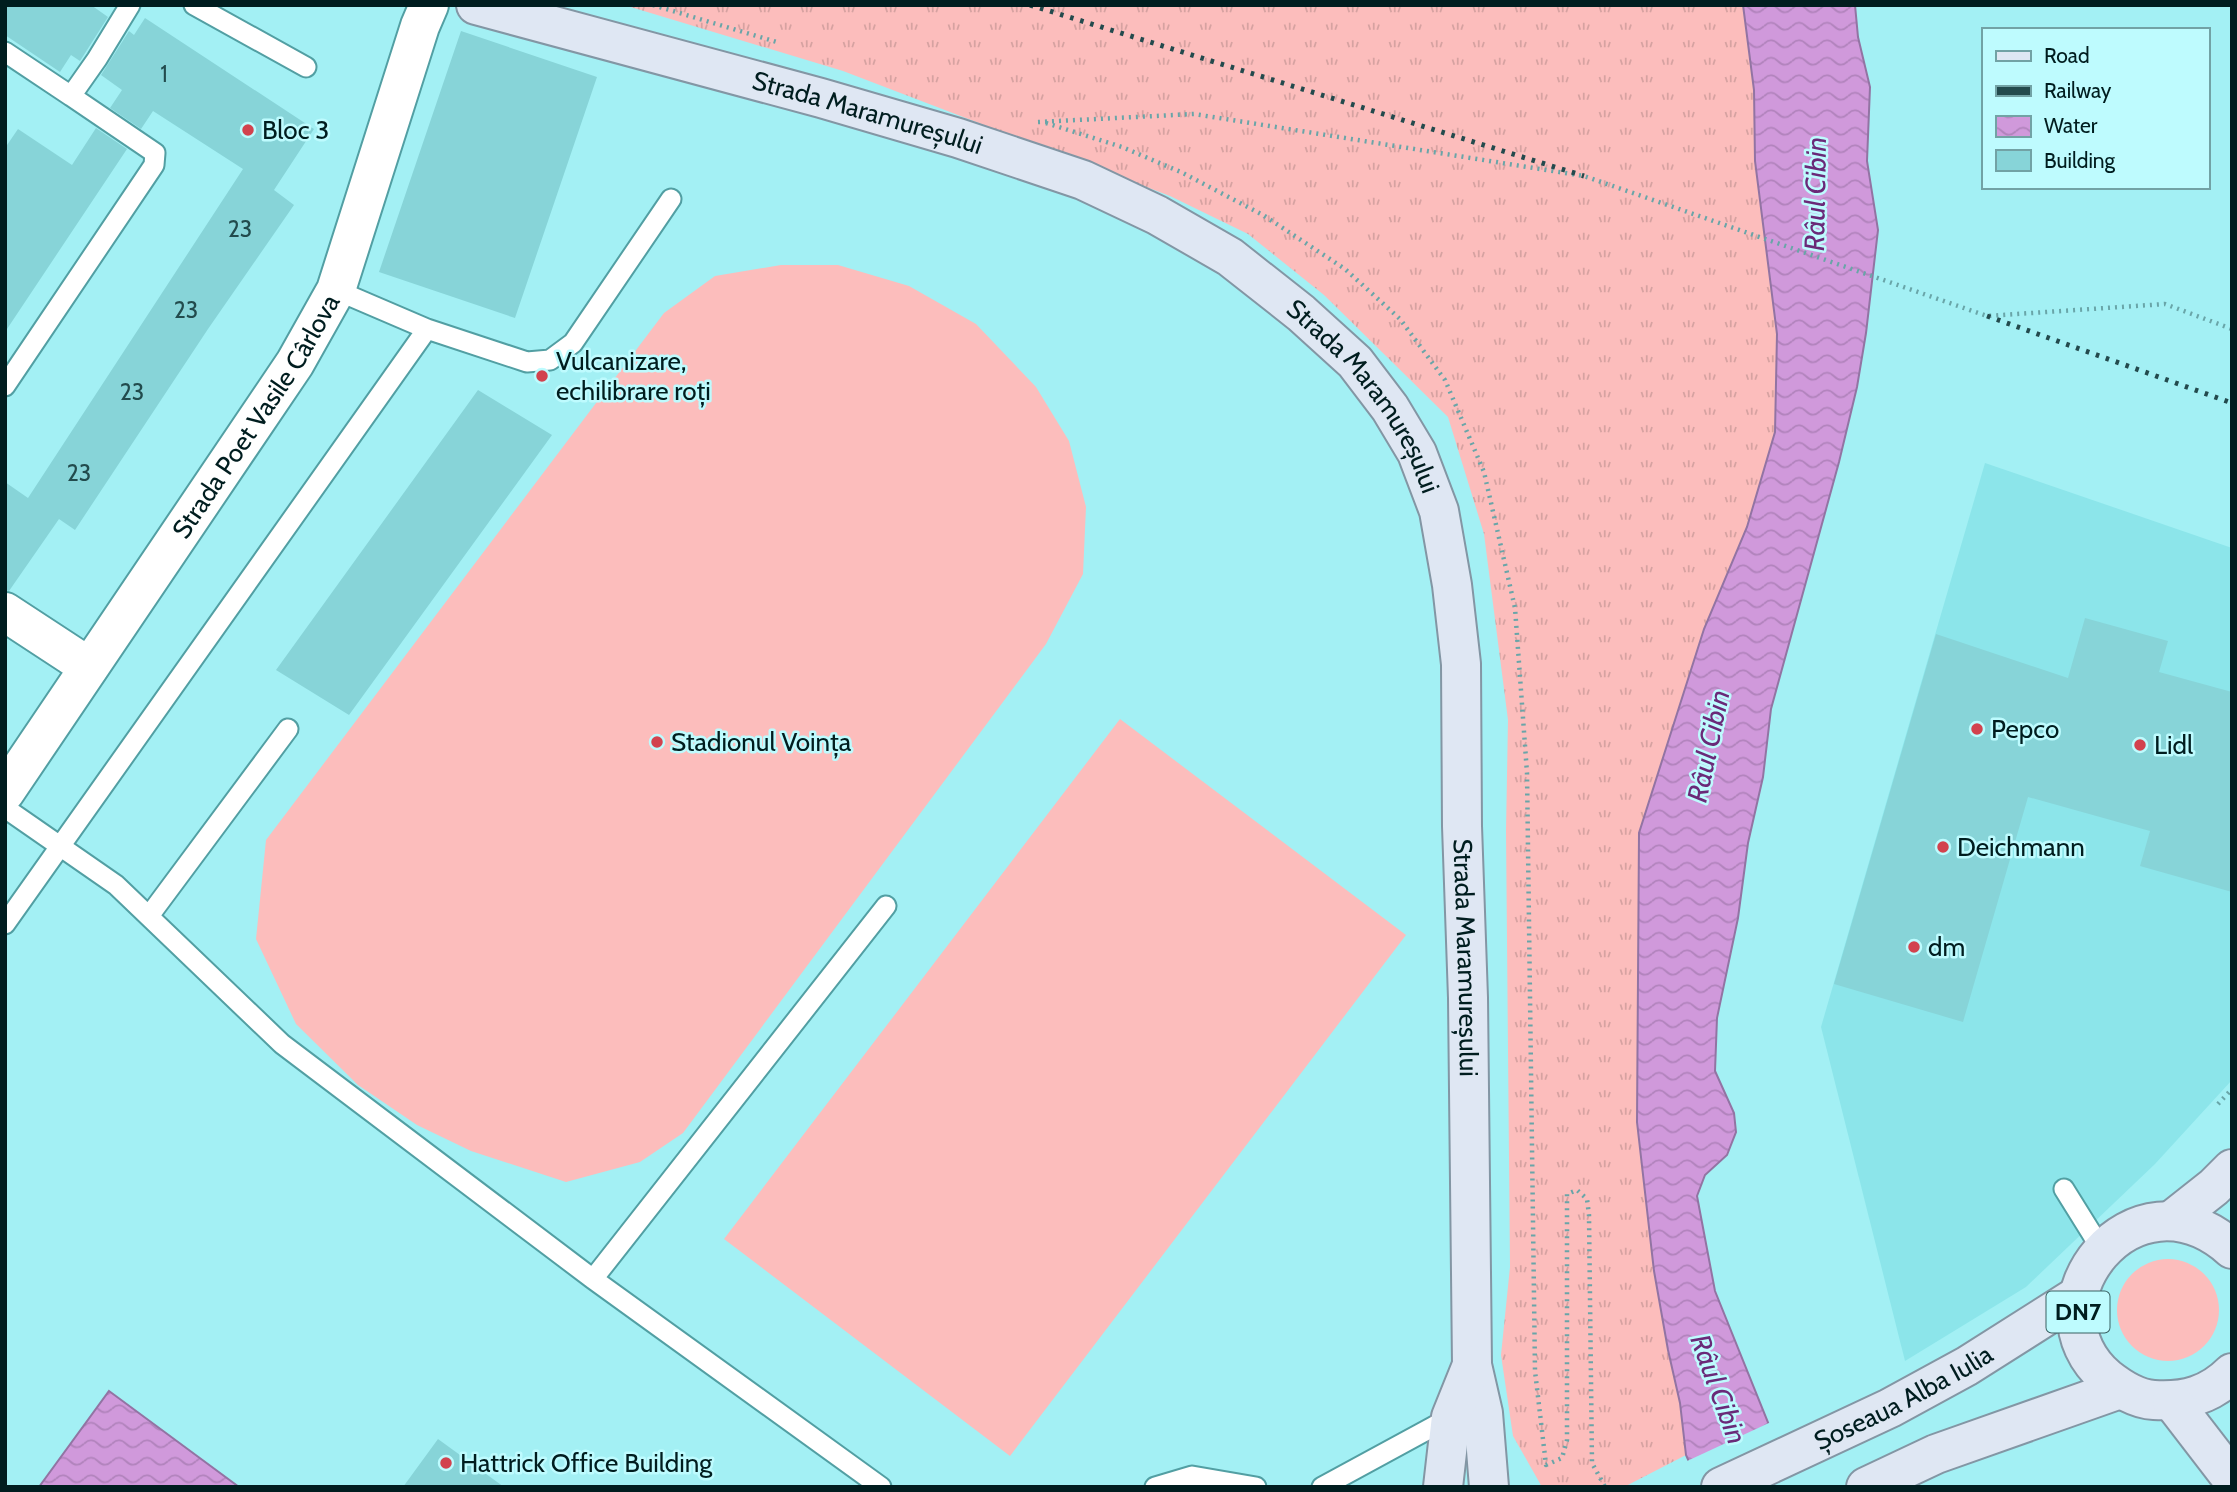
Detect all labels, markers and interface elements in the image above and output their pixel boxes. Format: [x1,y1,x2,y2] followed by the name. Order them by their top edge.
[1982,28,2209,189] legend
[2044,43,2090,68] text: Road
[160,60,168,88] house number: 1
[749,64,987,161] street label: Strada Maramureșului
[2044,78,2112,103] text: Railway
[2044,113,2098,138] text: Water
[262,114,329,146] place label: Bloc 3
[240,122,256,138] marker: Bloc 3
[1797,137,1833,251] water label: Râul Cibin
[2044,148,2116,173] text: Building
[228,215,252,243] house number: 23
[165,288,347,544] street label: Strada Poet Vasile Cârlova
[1280,292,1447,497] street label: Strada Maramureșului
[174,296,198,324] house number: 23
[556,345,711,408] place label: Vulcanizare, echilibrare roți
[534,368,550,384] marker: Vulcanizare, echilibrare roți
[120,378,144,406] house number: 23
[67,459,91,487] house number: 23
[1680,687,1736,805] water label: Râul Cibin
[1991,713,2059,745] place label: Pepco
[1969,721,1985,737] marker: Pepco
[671,726,852,759] place label: Stadionul Voința
[2154,729,2193,761] place label: Lidl
[649,734,665,750] marker: Stadionul Voința
[2132,737,2148,753] marker: Lidl
[1957,831,2085,863] place label: Deichmann
[1446,838,1485,1077] street label: Strada Maramureșului
[1935,839,1951,855] marker: Deichmann
[1928,931,1965,963] place label: dm
[1906,939,1922,955] marker: dm
[2046,1292,2110,1332] road number: DN7
[1684,1330,1754,1448] water label: Râul Cibin
[1809,1338,1999,1458] street label: Șoseaua Alba Iulia
[460,1447,713,1479] place label: Hattrick Office Building
[438,1455,454,1471] marker: Hattrick Office Building

